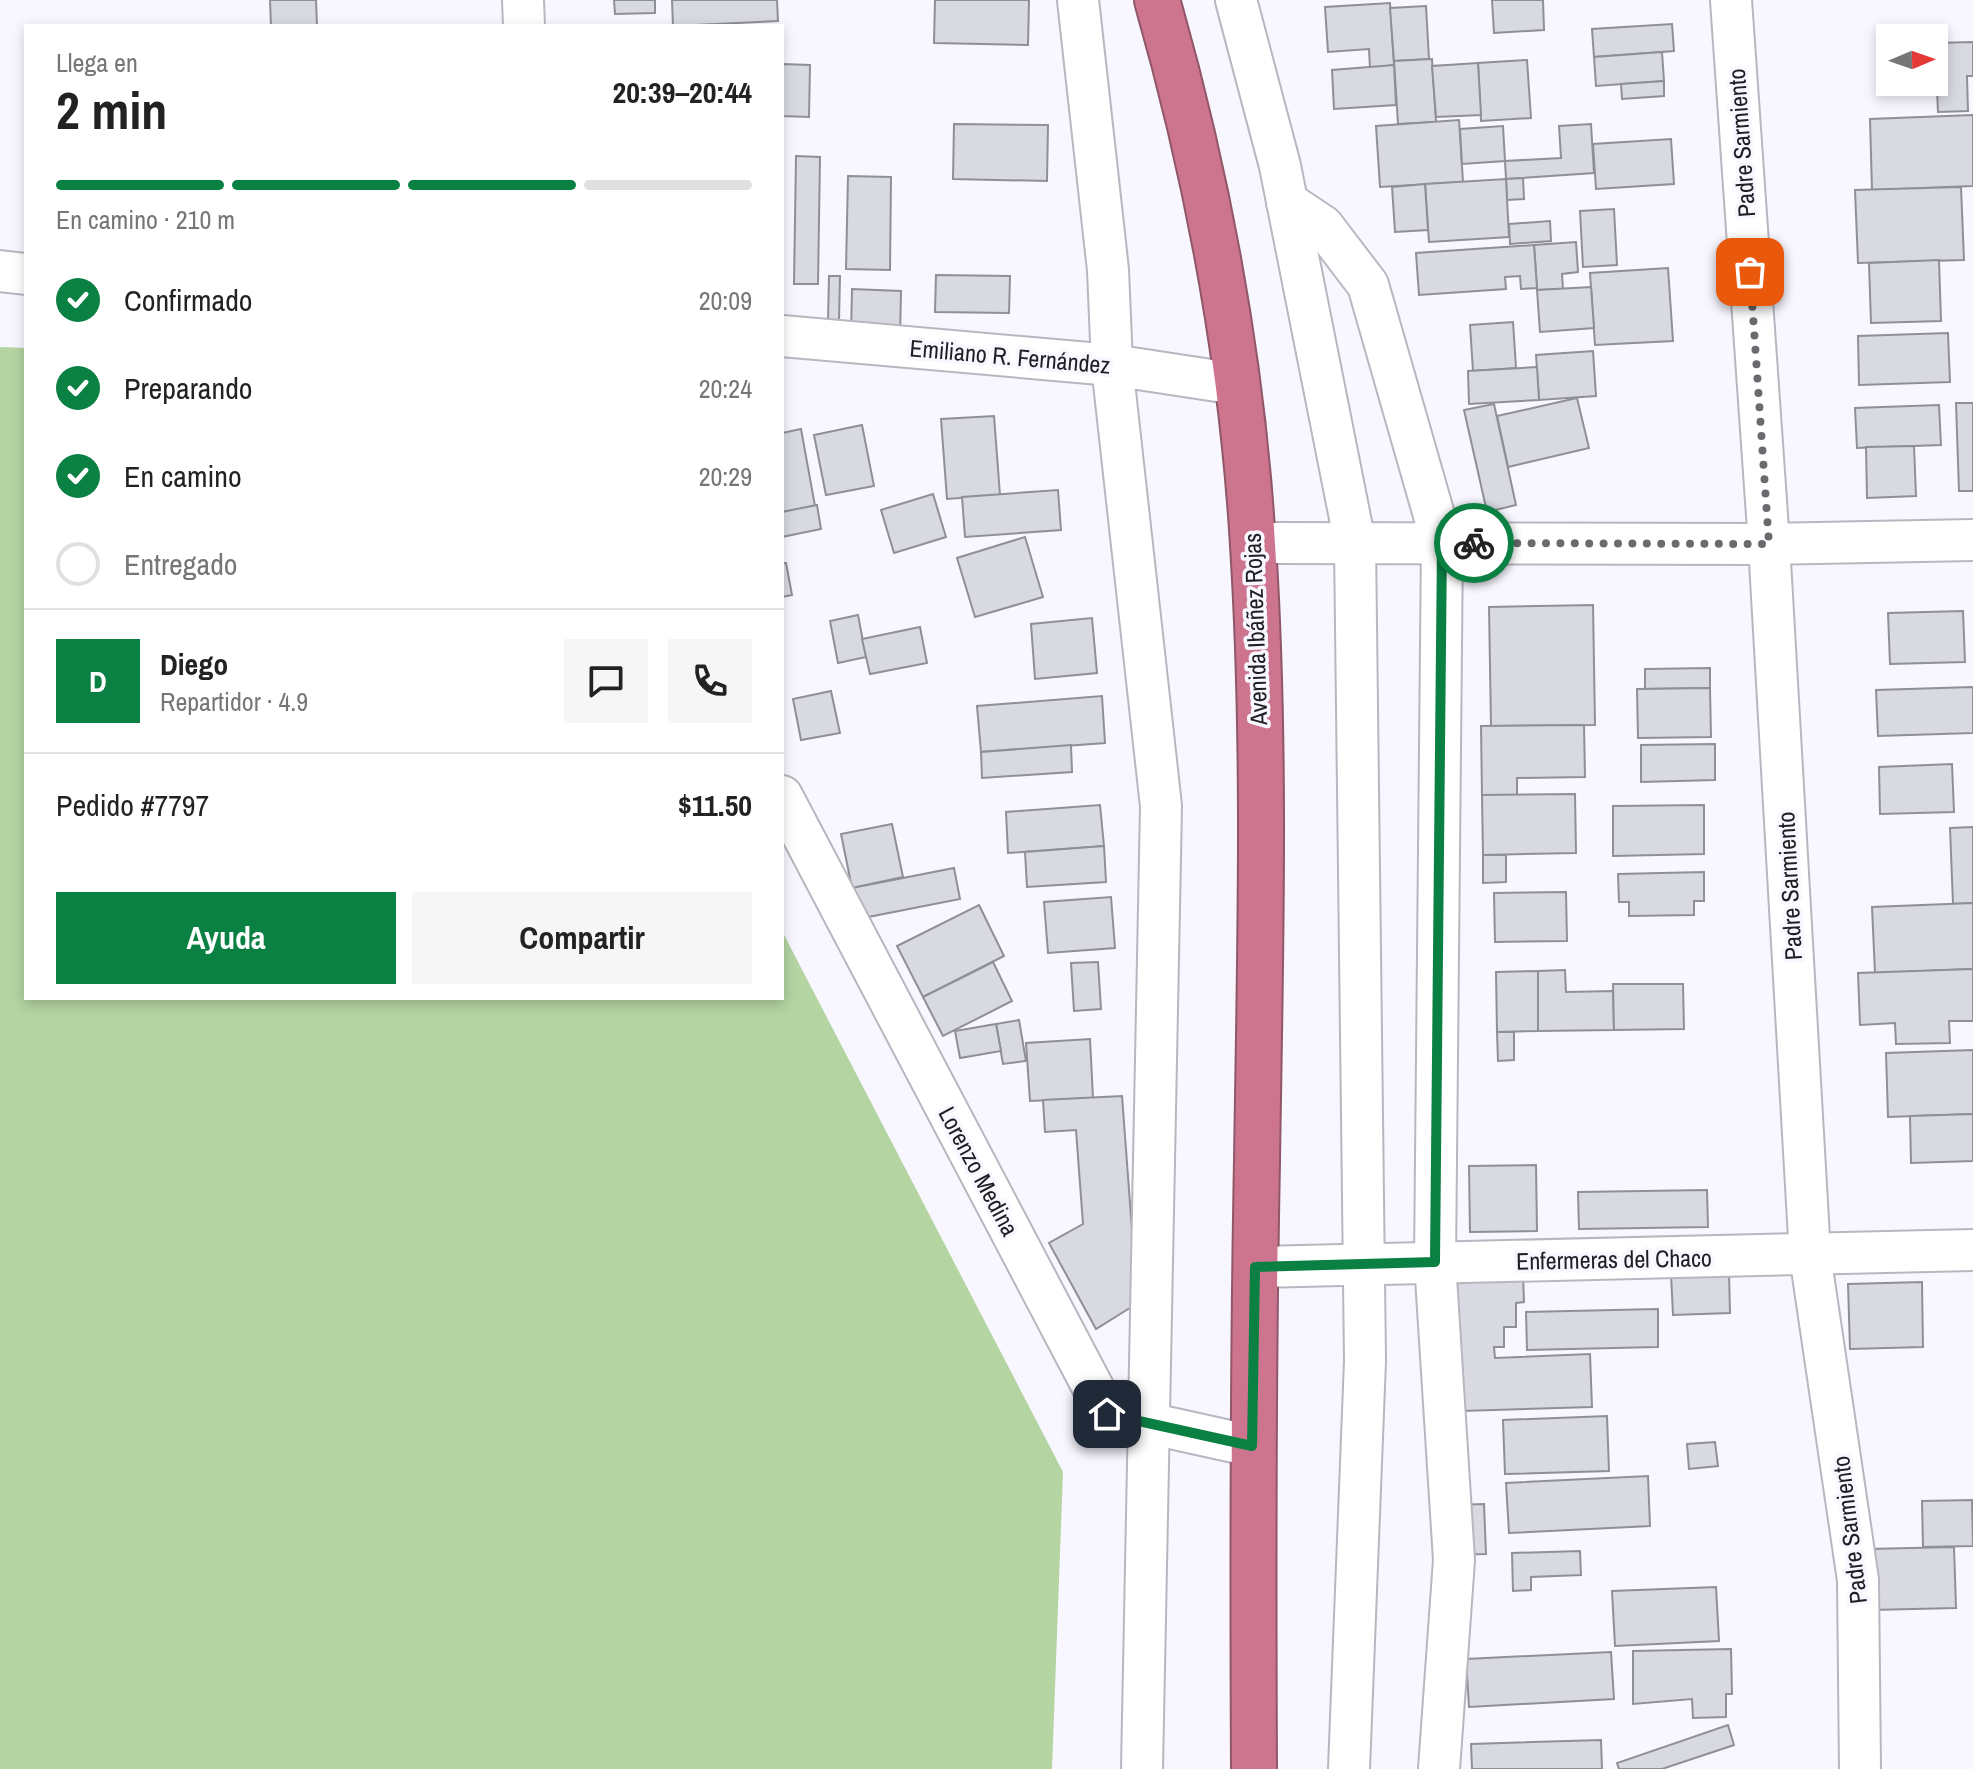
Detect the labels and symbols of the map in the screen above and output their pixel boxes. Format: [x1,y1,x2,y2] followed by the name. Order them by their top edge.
[1876,24,1948,96] north arrow
[1720,68,1762,218] street label: Padre Sarmiento
[1716,238,1784,306] pin
[908,331,1112,381] street label: Emiliano R. Fernández
[1434,503,1514,583] courier
[1236,532,1274,727] street label: Avenida Ibáñez Rojas
[1769,811,1809,961] street label: Padre Sarmiento
[931,1101,1027,1241] street label: Lorenzo Medina
[1516,1241,1712,1277] street label: Enfermeras del Chaco
[1073,1380,1141,1448] pin
[1824,1454,1874,1606] street label: Padre Sarmiento

